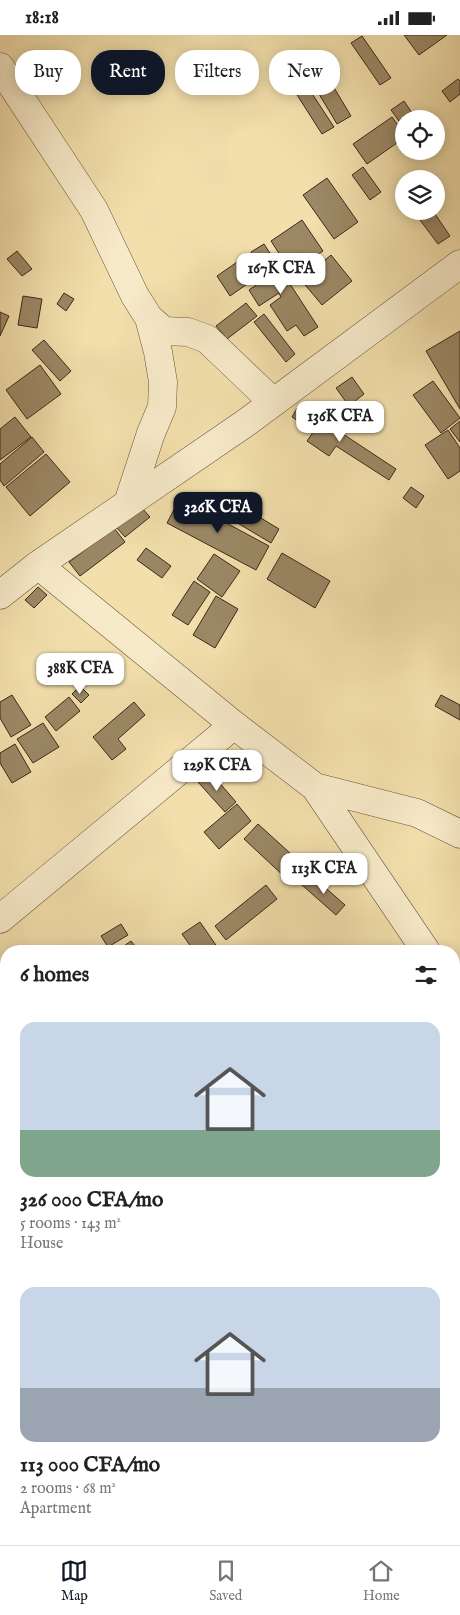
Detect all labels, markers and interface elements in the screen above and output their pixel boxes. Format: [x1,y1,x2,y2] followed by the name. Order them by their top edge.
[25,6,59,30] text: 18:18
[15,50,81,95] chip: Buy
[91,50,165,95] chip: Rent
[175,50,259,95] chip: Filters
[269,50,340,95] chip: New
[395,110,445,220] map controls
[395,110,445,160] button: locate
[395,170,445,220] button: layers
[229,253,333,295] pin: 167K CFA
[247,259,315,279] text: 167K CFA
[288,401,392,443] pin: 136K CFA
[307,407,373,427] text: 136K CFA
[166,491,270,534] pin: 326K CFA
[184,498,252,518] text: 326K CFA
[28,653,132,695] pin: 388K CFA
[47,659,113,679] text: 388K CFA
[165,749,269,792] pin: 129K CFA
[183,756,251,776] text: 129K CFA
[272,853,376,895] pin: 113K CFA
[292,859,356,879] text: 113K CFA
[412,961,440,989] icon: filters
[20,962,89,989] text: 6 homes
[185,1054,275,1144] icon: home
[20,1187,163,1214] text: 326 000 CFA/mo
[20,1214,121,1234] text: 5 rooms · 143 m²
[20,1234,63,1254] text: House
[185,1319,275,1409] icon: home
[20,1452,160,1479] text: 113 000 CFA/mo
[20,1479,116,1499] text: 2 rooms · 68 m²
[20,1499,91,1519] text: Apartment
[60,1557,88,1605] tab: Map
[209,1557,242,1605] tab: Saved
[363,1557,400,1605] tab: Home

